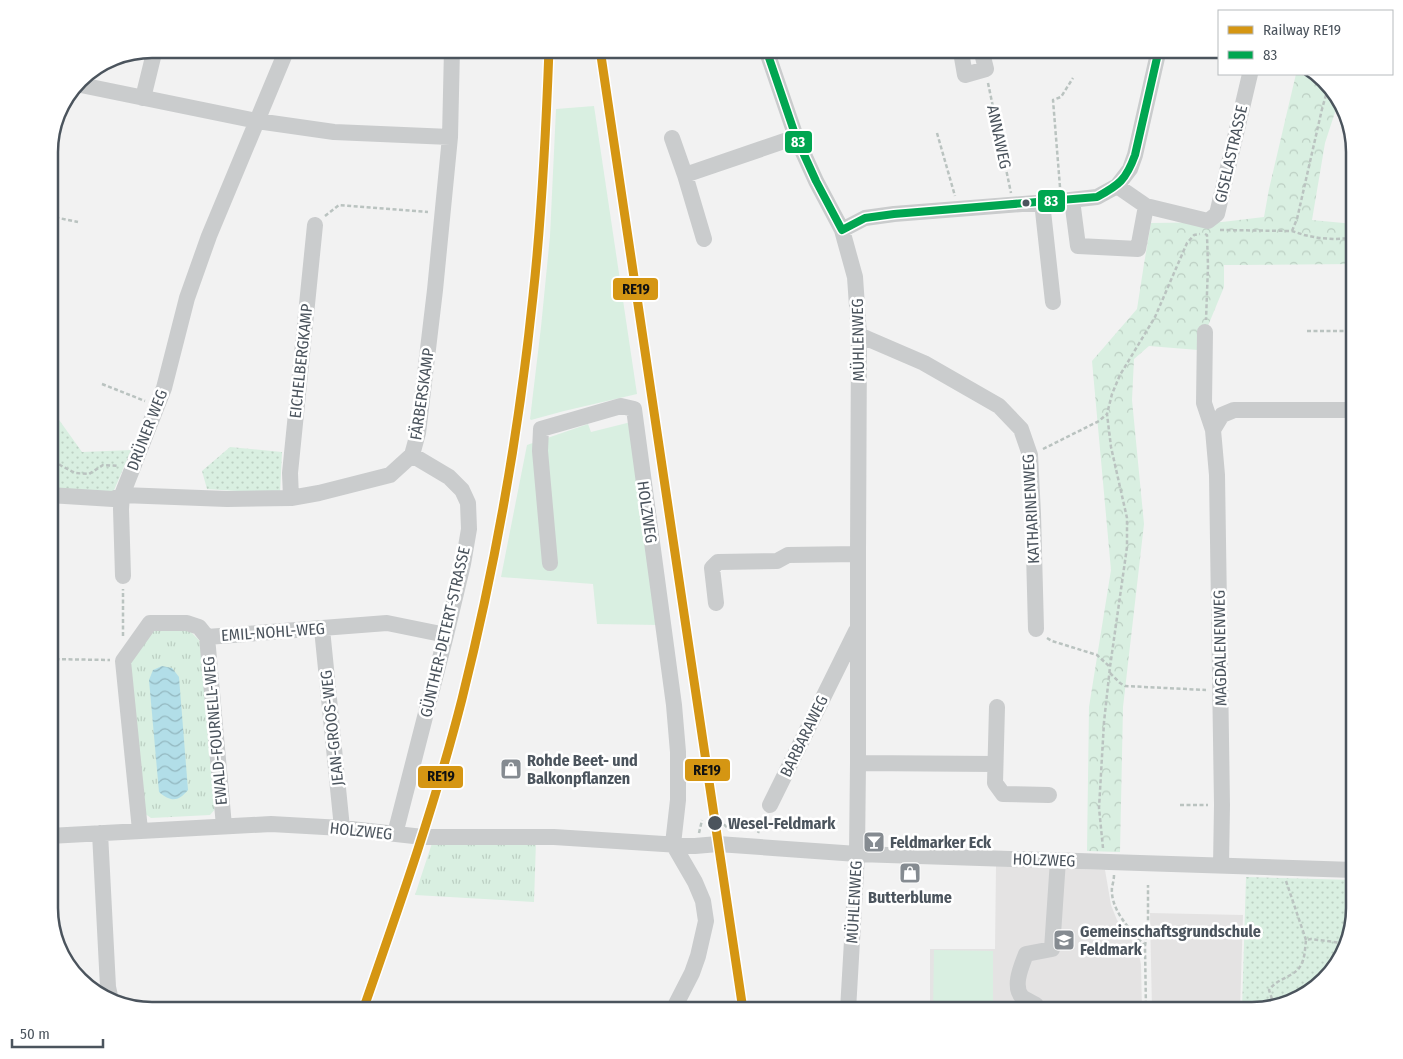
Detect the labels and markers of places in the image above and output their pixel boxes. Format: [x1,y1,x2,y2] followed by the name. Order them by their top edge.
[1021,198,1031,208] unlabelled marker
[527,751,638,788] place label: Rohde Beet- und Balkonpflanzen
[499,757,523,781] shop icon: Rohde Beet- und Balkonpflanzen
[706,814,724,832] marker: Wesel-Feldmark
[728,814,836,833] place label: Wesel-Feldmark
[862,830,886,854] bar icon: Feldmarker Eck
[890,833,992,852] place label: Feldmarker Eck
[898,861,922,885] shop icon: Butterblume
[868,888,952,907] place label: Butterblume
[1080,922,1261,959] place label: Gemeinschaftsgrundschule Feldmark
[1052,928,1076,952] school or university icon: Gemeinschaftsgrundschule Feldmark

